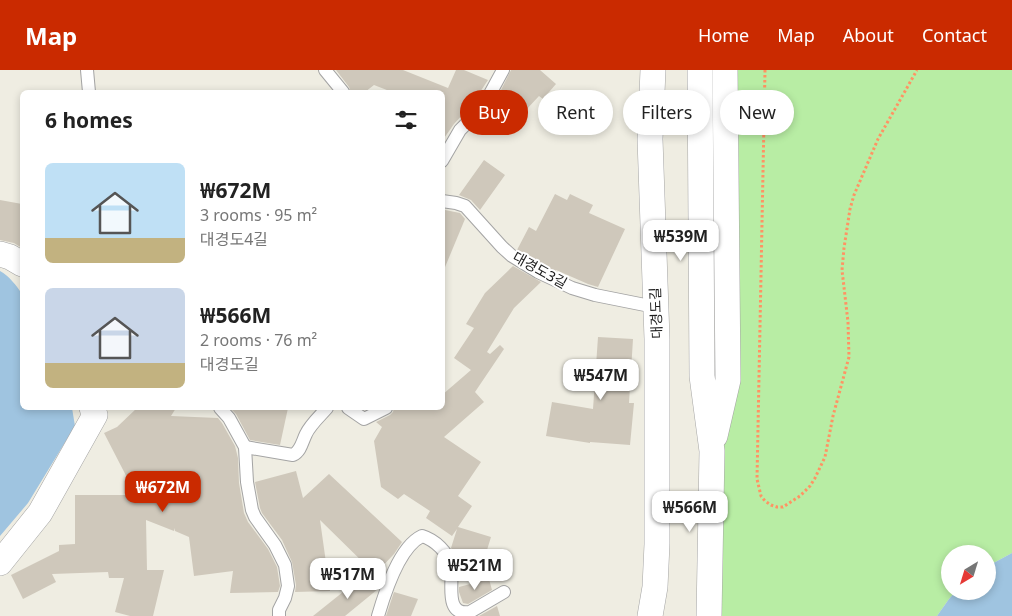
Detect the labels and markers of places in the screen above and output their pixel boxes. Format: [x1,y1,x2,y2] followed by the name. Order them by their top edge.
[646,220,716,262] pin: ₩539M
[566,358,636,401] pin: ₩547M
[128,470,198,513] pin: ₩672M
[655,490,725,533] pin: ₩566M
[440,548,510,591] pin: ₩521M
[313,558,383,600] pin: ₩517M

